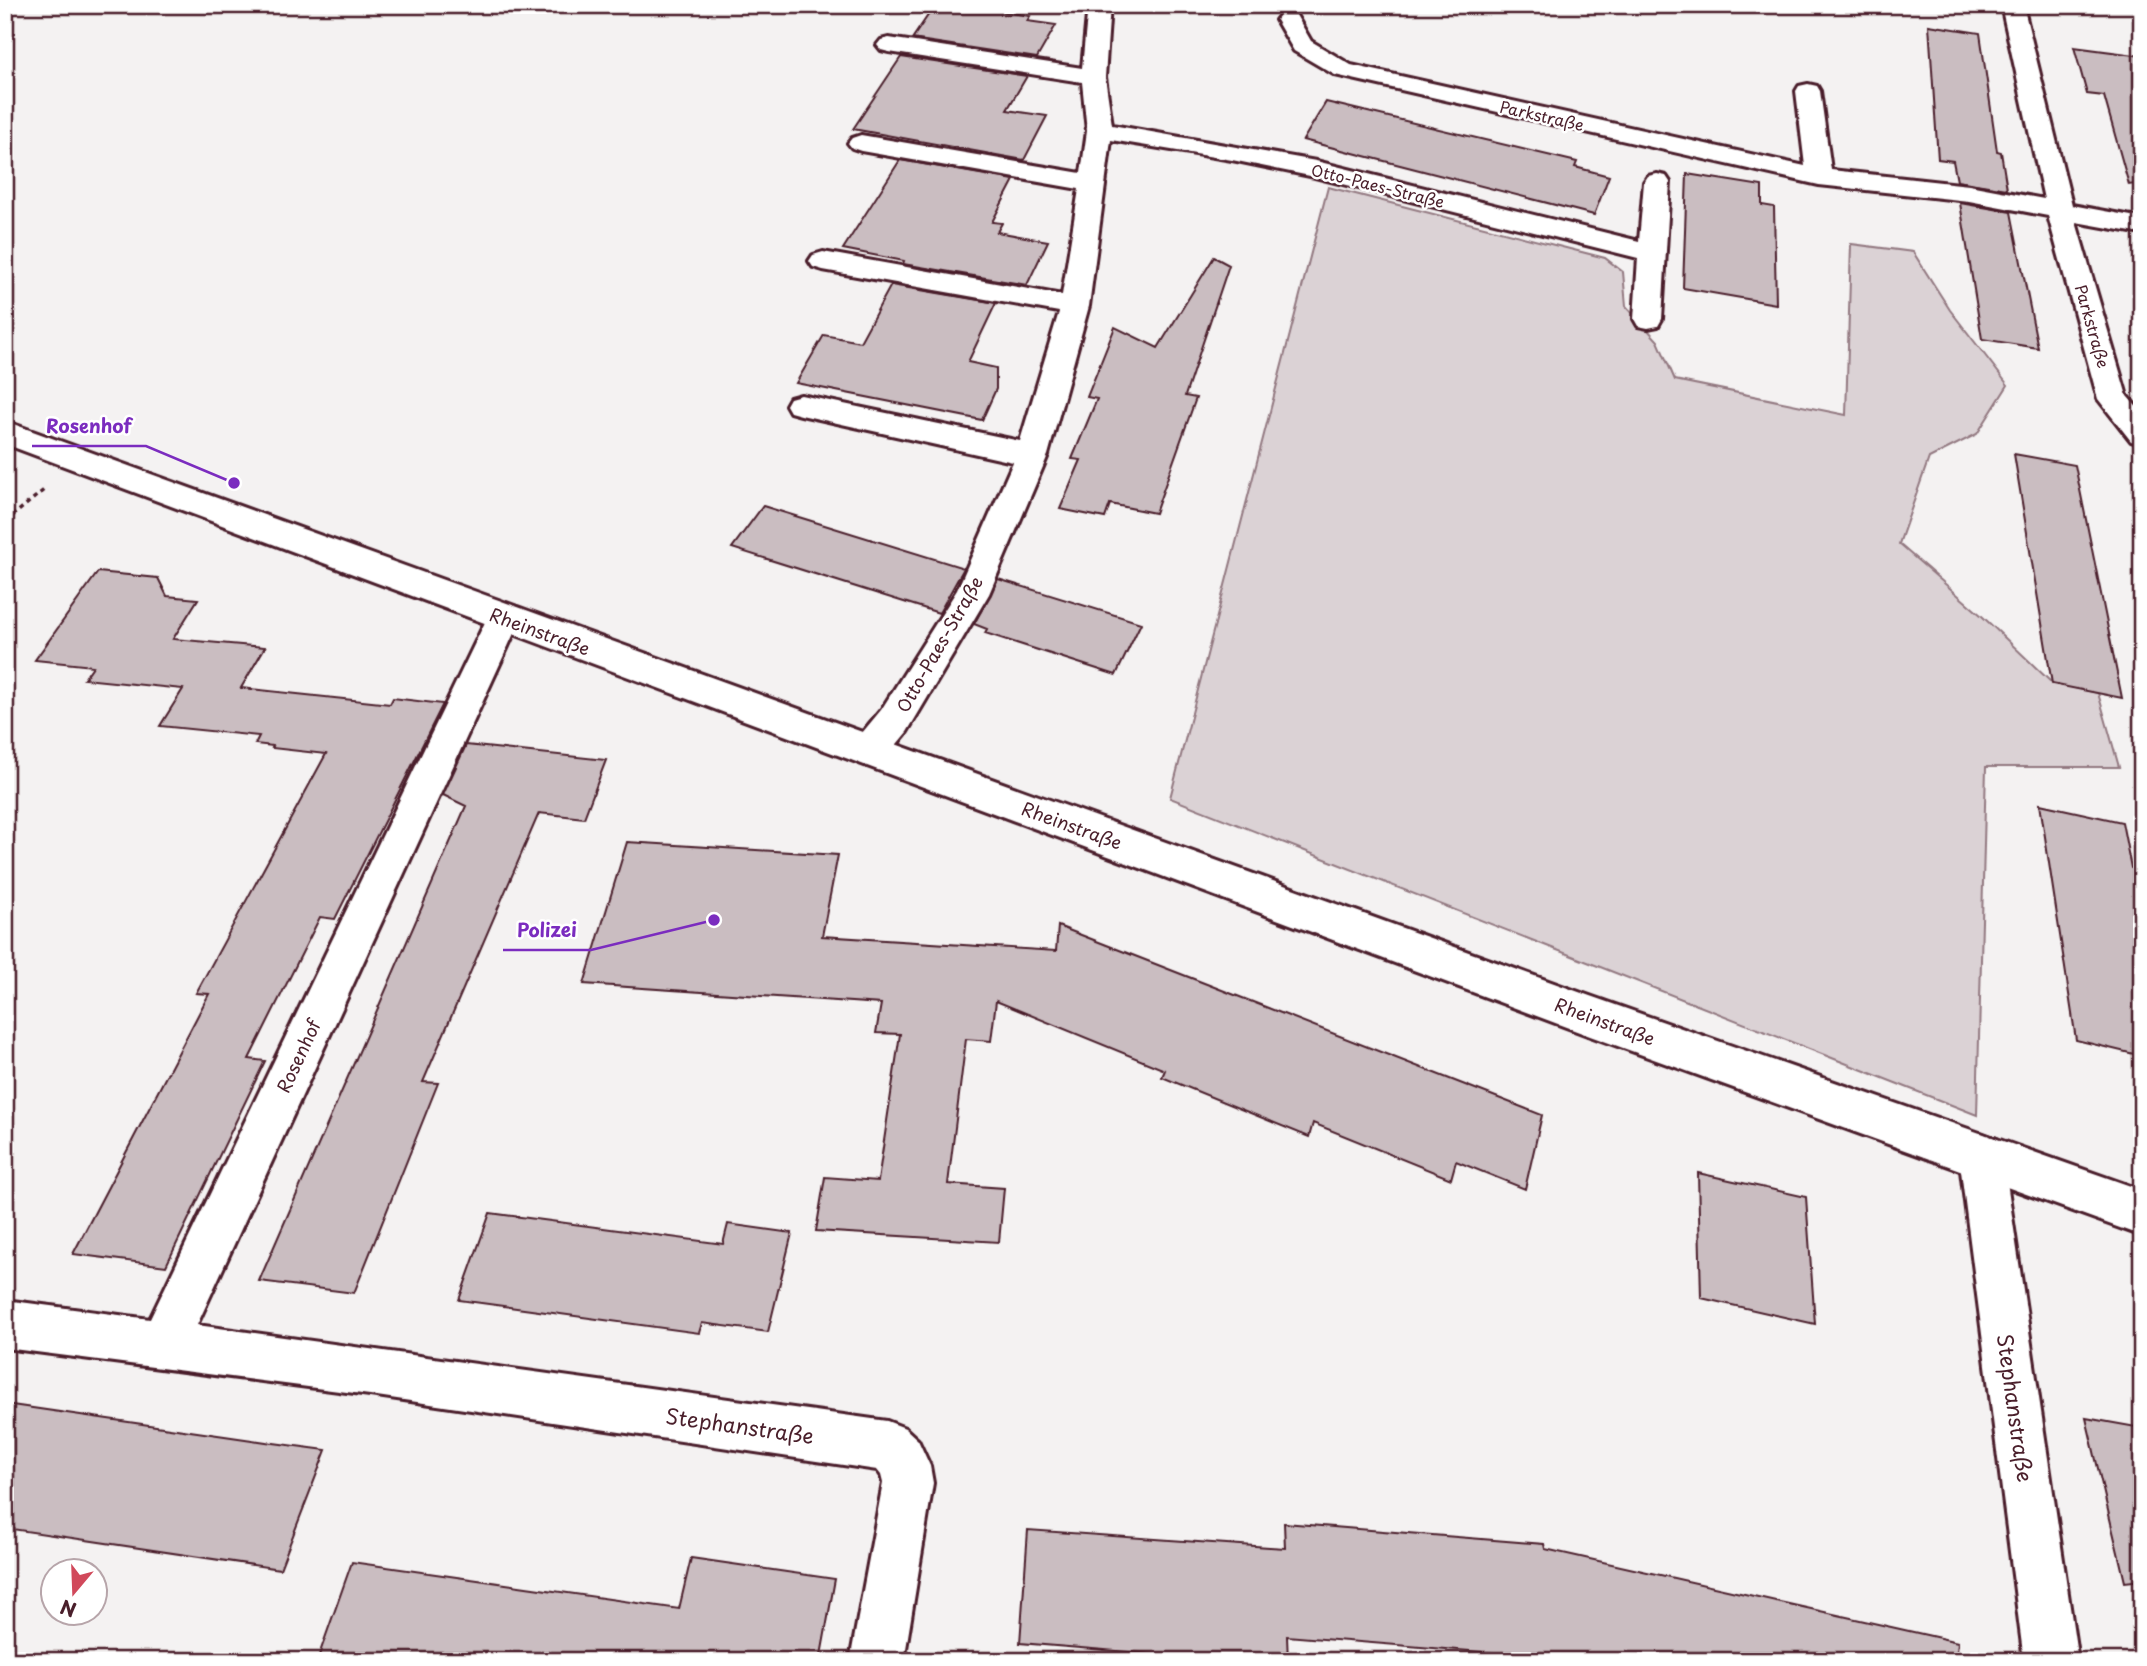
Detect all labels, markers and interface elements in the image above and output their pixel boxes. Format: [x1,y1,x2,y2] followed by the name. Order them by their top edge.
[1498,94,1586,136] street label: Parkstraße
[1309,157,1447,213] street label: Otto-Paes-Straße
[2070,281,2116,371] street label: Parkstraße
[32,406,146,446] callout: Rosenhof
[46,411,133,439] text: Rosenhof
[889,571,989,717] street label: Otto-Paes-Straße
[486,600,594,662] street label: Rheinstraße
[1018,794,1126,856] street label: Rheinstraße
[503,910,591,950] callout: Polizei
[517,915,577,943] text: Polizei
[1551,990,1659,1052] street label: Rheinstraße
[269,1013,328,1097] street label: Rosenhof
[1990,1332,2042,1484] street label: Stephanstraße
[664,1399,816,1451] street label: Stephanstraße
[38,1558,108,1628] north arrow
[56,1593,80,1625] text: N

